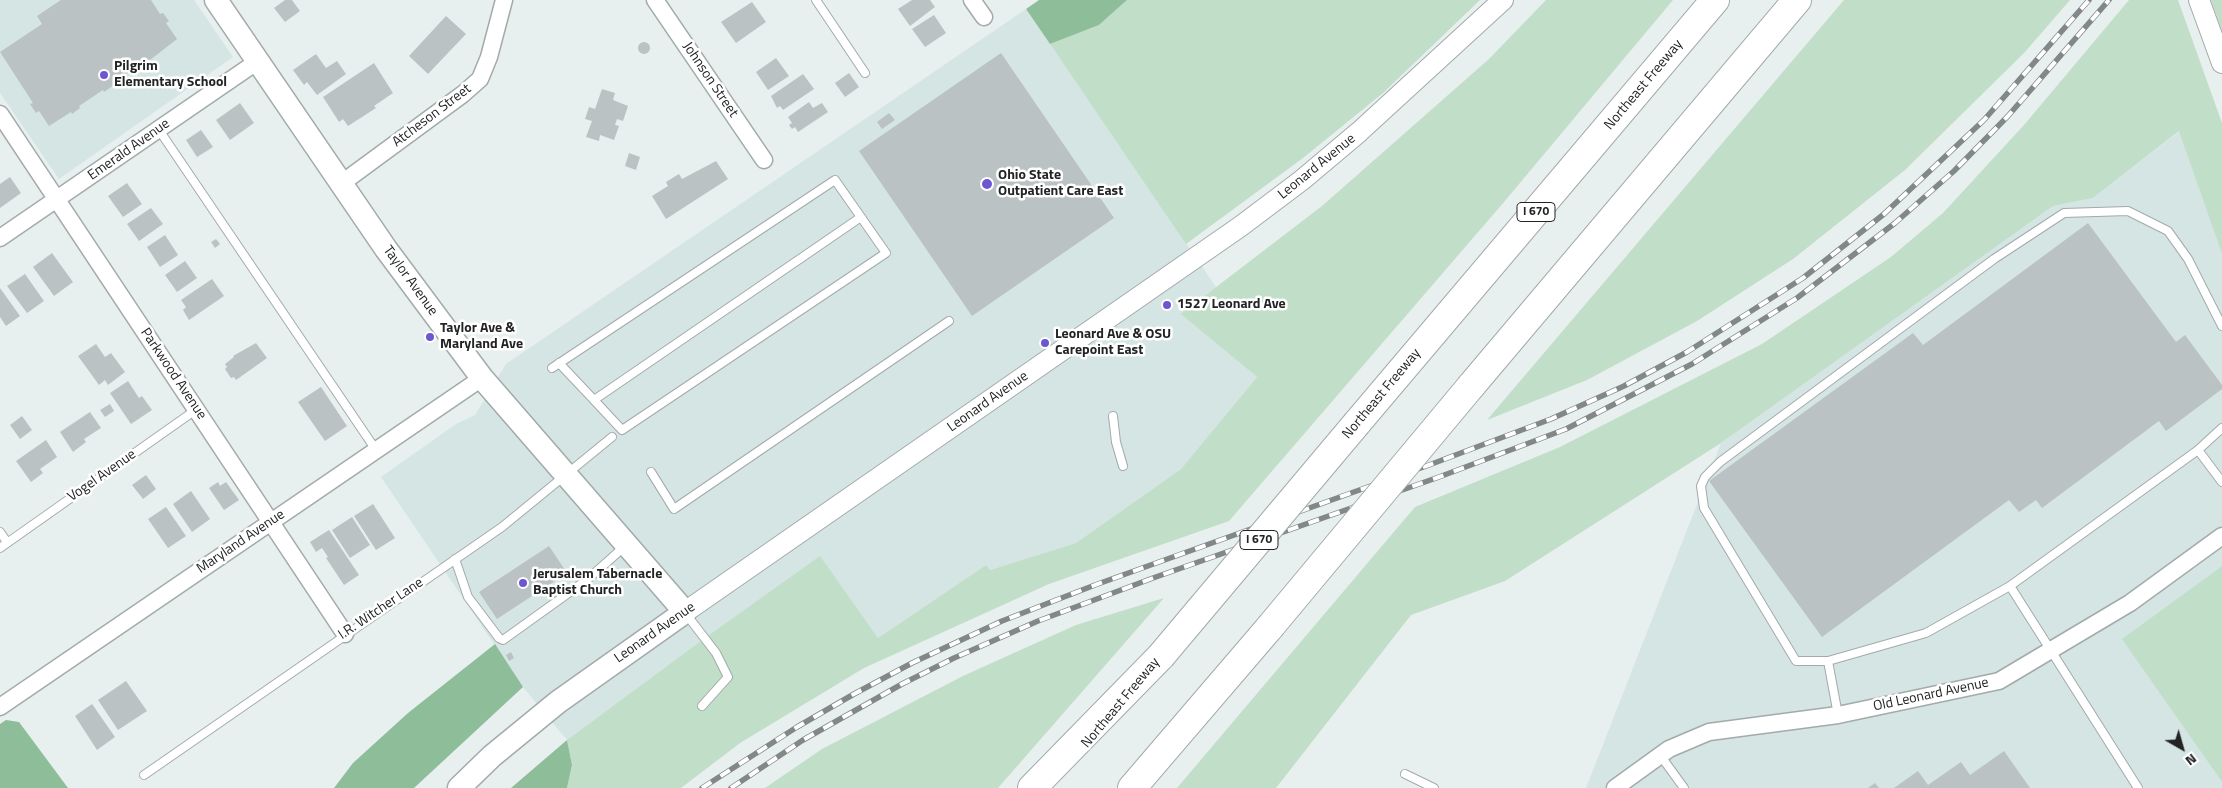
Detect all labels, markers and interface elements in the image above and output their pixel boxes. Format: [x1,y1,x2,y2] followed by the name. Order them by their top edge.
[1601,36,1687,134] street label: Northeast Freeway
[679,39,741,121] street label: Johnson Street
[114,59,227,92] place label: Pilgrim Elementary School
[98,69,110,81] marker: Pilgrim Elementary School
[389,81,475,151] street label: Atcheson Street
[85,116,173,184] street label: Emerald Avenue
[1275,131,1359,203] street label: Leonard Avenue
[998,168,1123,200] place label: Ohio State Outpatient Care East
[980,177,994,191] marker: Ohio State Outpatient Care East
[1517,202,1555,222] road number: I 670
[379,243,441,319] street label: Taylor Avenue
[1177,297,1286,313] place label: 1527 Leonard Ave
[1161,299,1173,311] marker: 1527 Leonard Ave
[440,321,523,354] place label: Taylor Ave & Maryland Ave
[136,325,210,423] street label: Parkwood Avenue
[1055,327,1171,360] place label: Leonard Ave & OSU Carepoint East
[424,331,436,343] marker: Taylor Ave & Maryland Ave
[1039,337,1051,349] marker: Leonard Ave & OSU Carepoint East
[1339,345,1425,443] street label: Northeast Freeway
[944,368,1032,436] street label: Leonard Avenue
[65,446,139,506] street label: Vogel Avenue
[194,506,288,578] street label: Maryland Avenue
[1240,530,1278,550] road number: I 670
[533,567,662,600] place label: Jerusalem Tabernacle Baptist Church
[335,574,427,644] street label: I.R. Witcher Lane
[517,577,529,589] marker: Jerusalem Tabernacle Baptist Church
[611,599,699,667] street label: Leonard Avenue
[1078,654,1164,752] street label: Northeast Freeway
[1872,675,1990,715] street label: Old Leonard Avenue
[2157,723,2207,773] north arrow
[2181,749,2202,771] text: N

